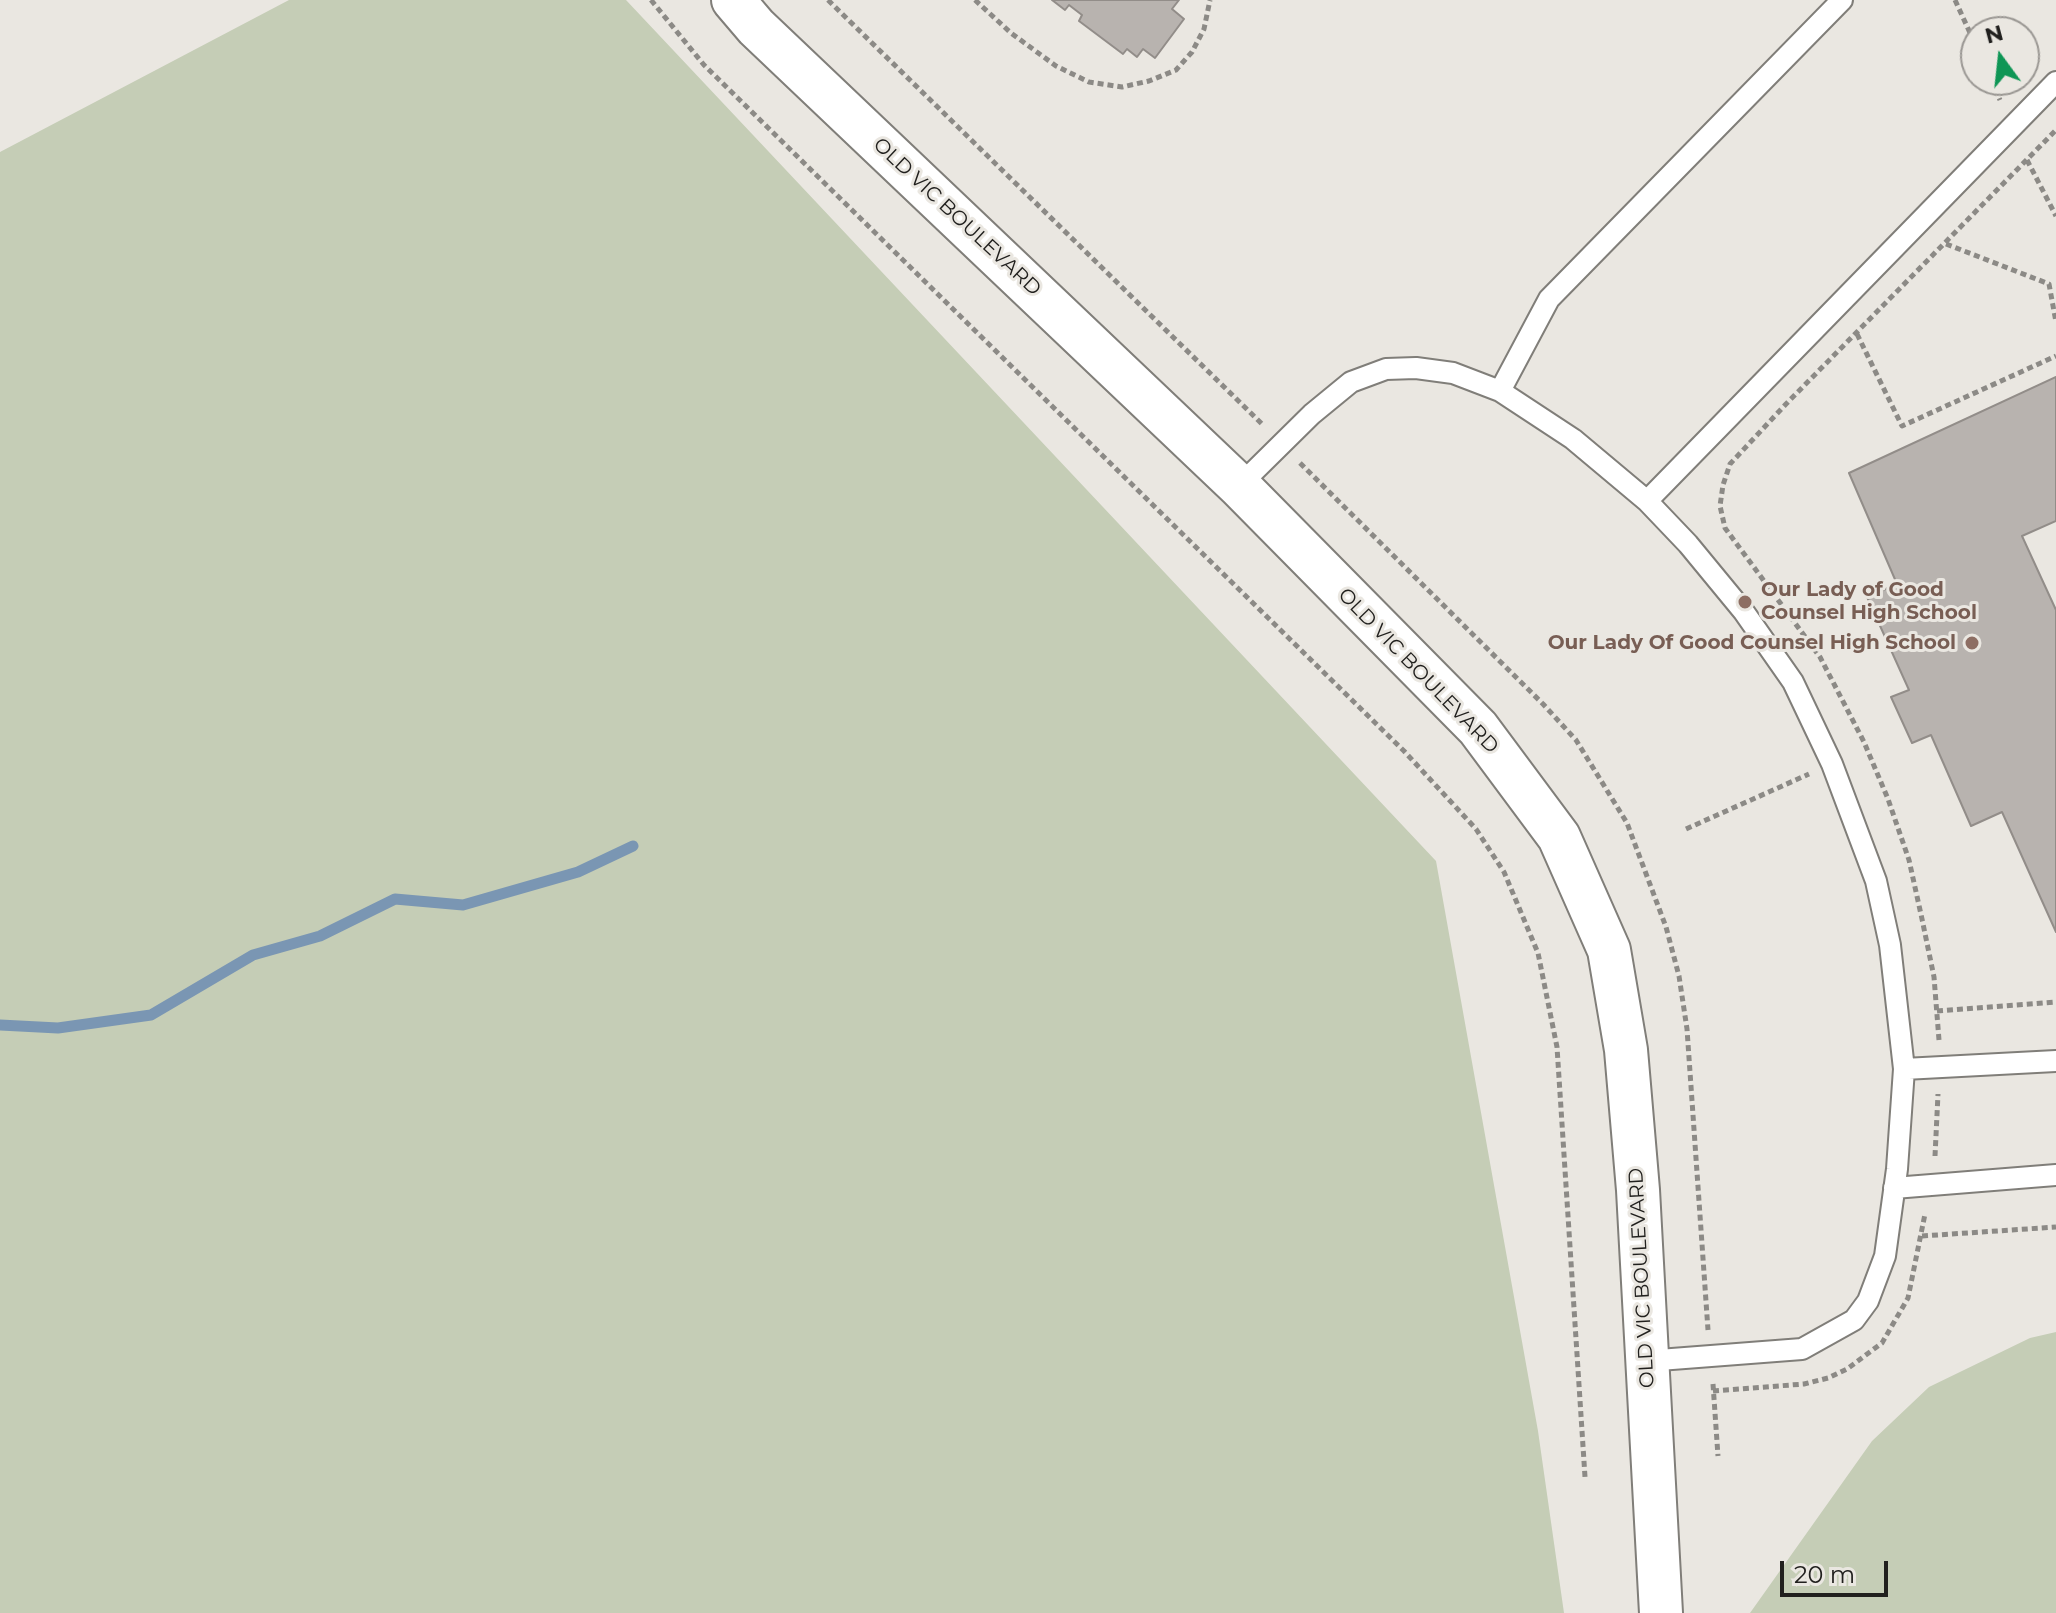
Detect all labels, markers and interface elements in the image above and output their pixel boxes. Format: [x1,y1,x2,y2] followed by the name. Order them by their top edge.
[1960,16,2040,96] north arrow
[1982,19,2006,50] text: N
[868,133,1046,301] street label: OLD VIC BOULEVARD
[1761,578,1977,625] place label: Our Lady of Good Counsel High School
[1333,583,1503,759] street label: OLD VIC BOULEVARD
[1736,593,1754,611] marker: Our Lady of Good Counsel High School
[1548,631,1956,655] place label: Our Lady Of Good Counsel High School
[1963,634,1981,652] marker: Our Lady Of Good Counsel High School
[1624,1167,1660,1389] street label: OLD VIC BOULEVARD
[1784,1545,1892,1595] scale bar
[1794,1560,1855,1589] text: 20 m

